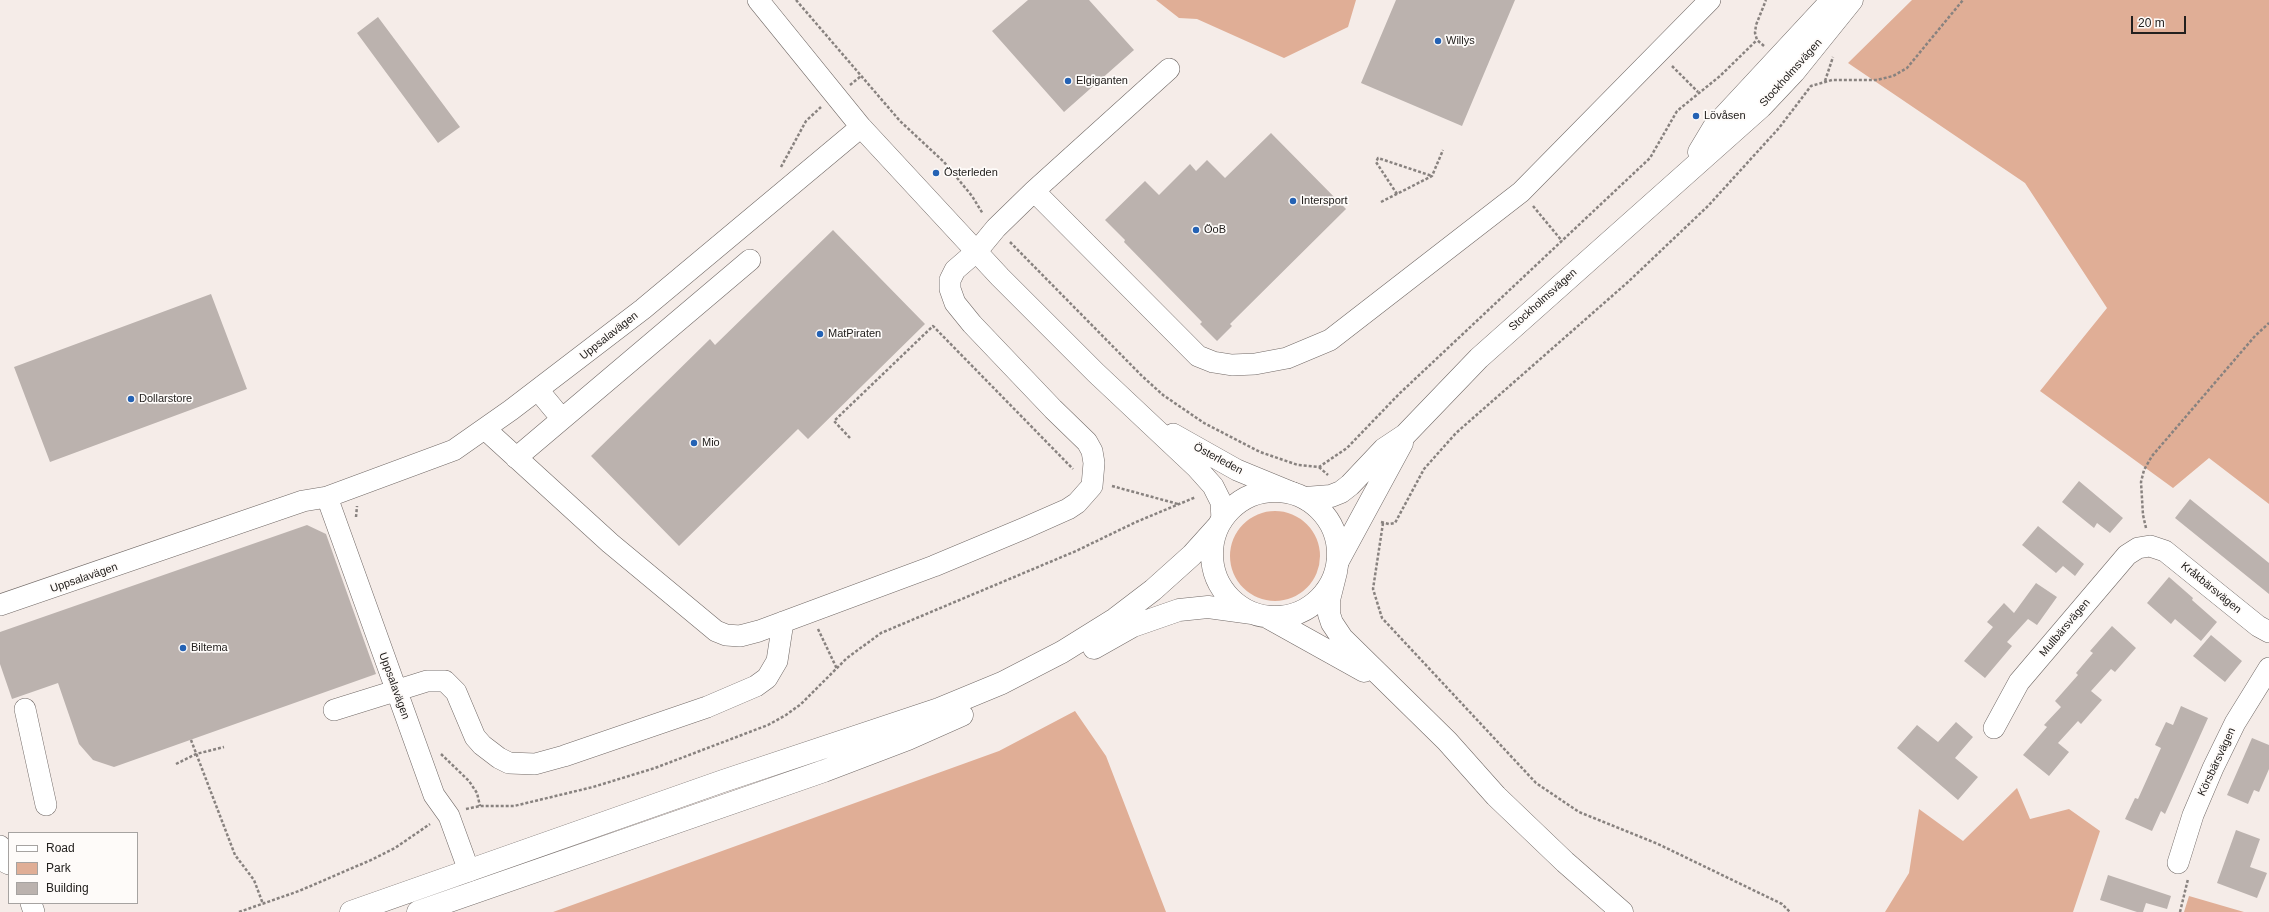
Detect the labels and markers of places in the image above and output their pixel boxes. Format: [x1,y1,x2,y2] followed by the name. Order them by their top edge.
[1446,34,1475,48] place label: Willys
[1433,36,1443,46] marker: Willys
[1076,74,1128,88] place label: Elgiganten
[1063,76,1073,86] marker: Elgiganten
[1704,109,1746,123] place label: Lövåsen
[1691,111,1701,121] marker: Lövåsen
[944,166,998,180] place label: Österleden
[931,168,941,178] marker: Österleden
[1301,194,1347,208] place label: Intersport
[1288,196,1298,206] marker: Intersport
[1204,223,1226,237] place label: ÖoB
[1191,225,1201,235] marker: ÖoB
[828,327,881,341] place label: MatPiraten
[815,329,825,339] marker: MatPiraten
[139,392,192,406] place label: Dollarstore
[126,394,136,404] marker: Dollarstore
[702,436,720,450] place label: Mio
[689,438,699,448] marker: Mio
[191,641,228,655] place label: Biltema
[178,643,188,653] marker: Biltema

